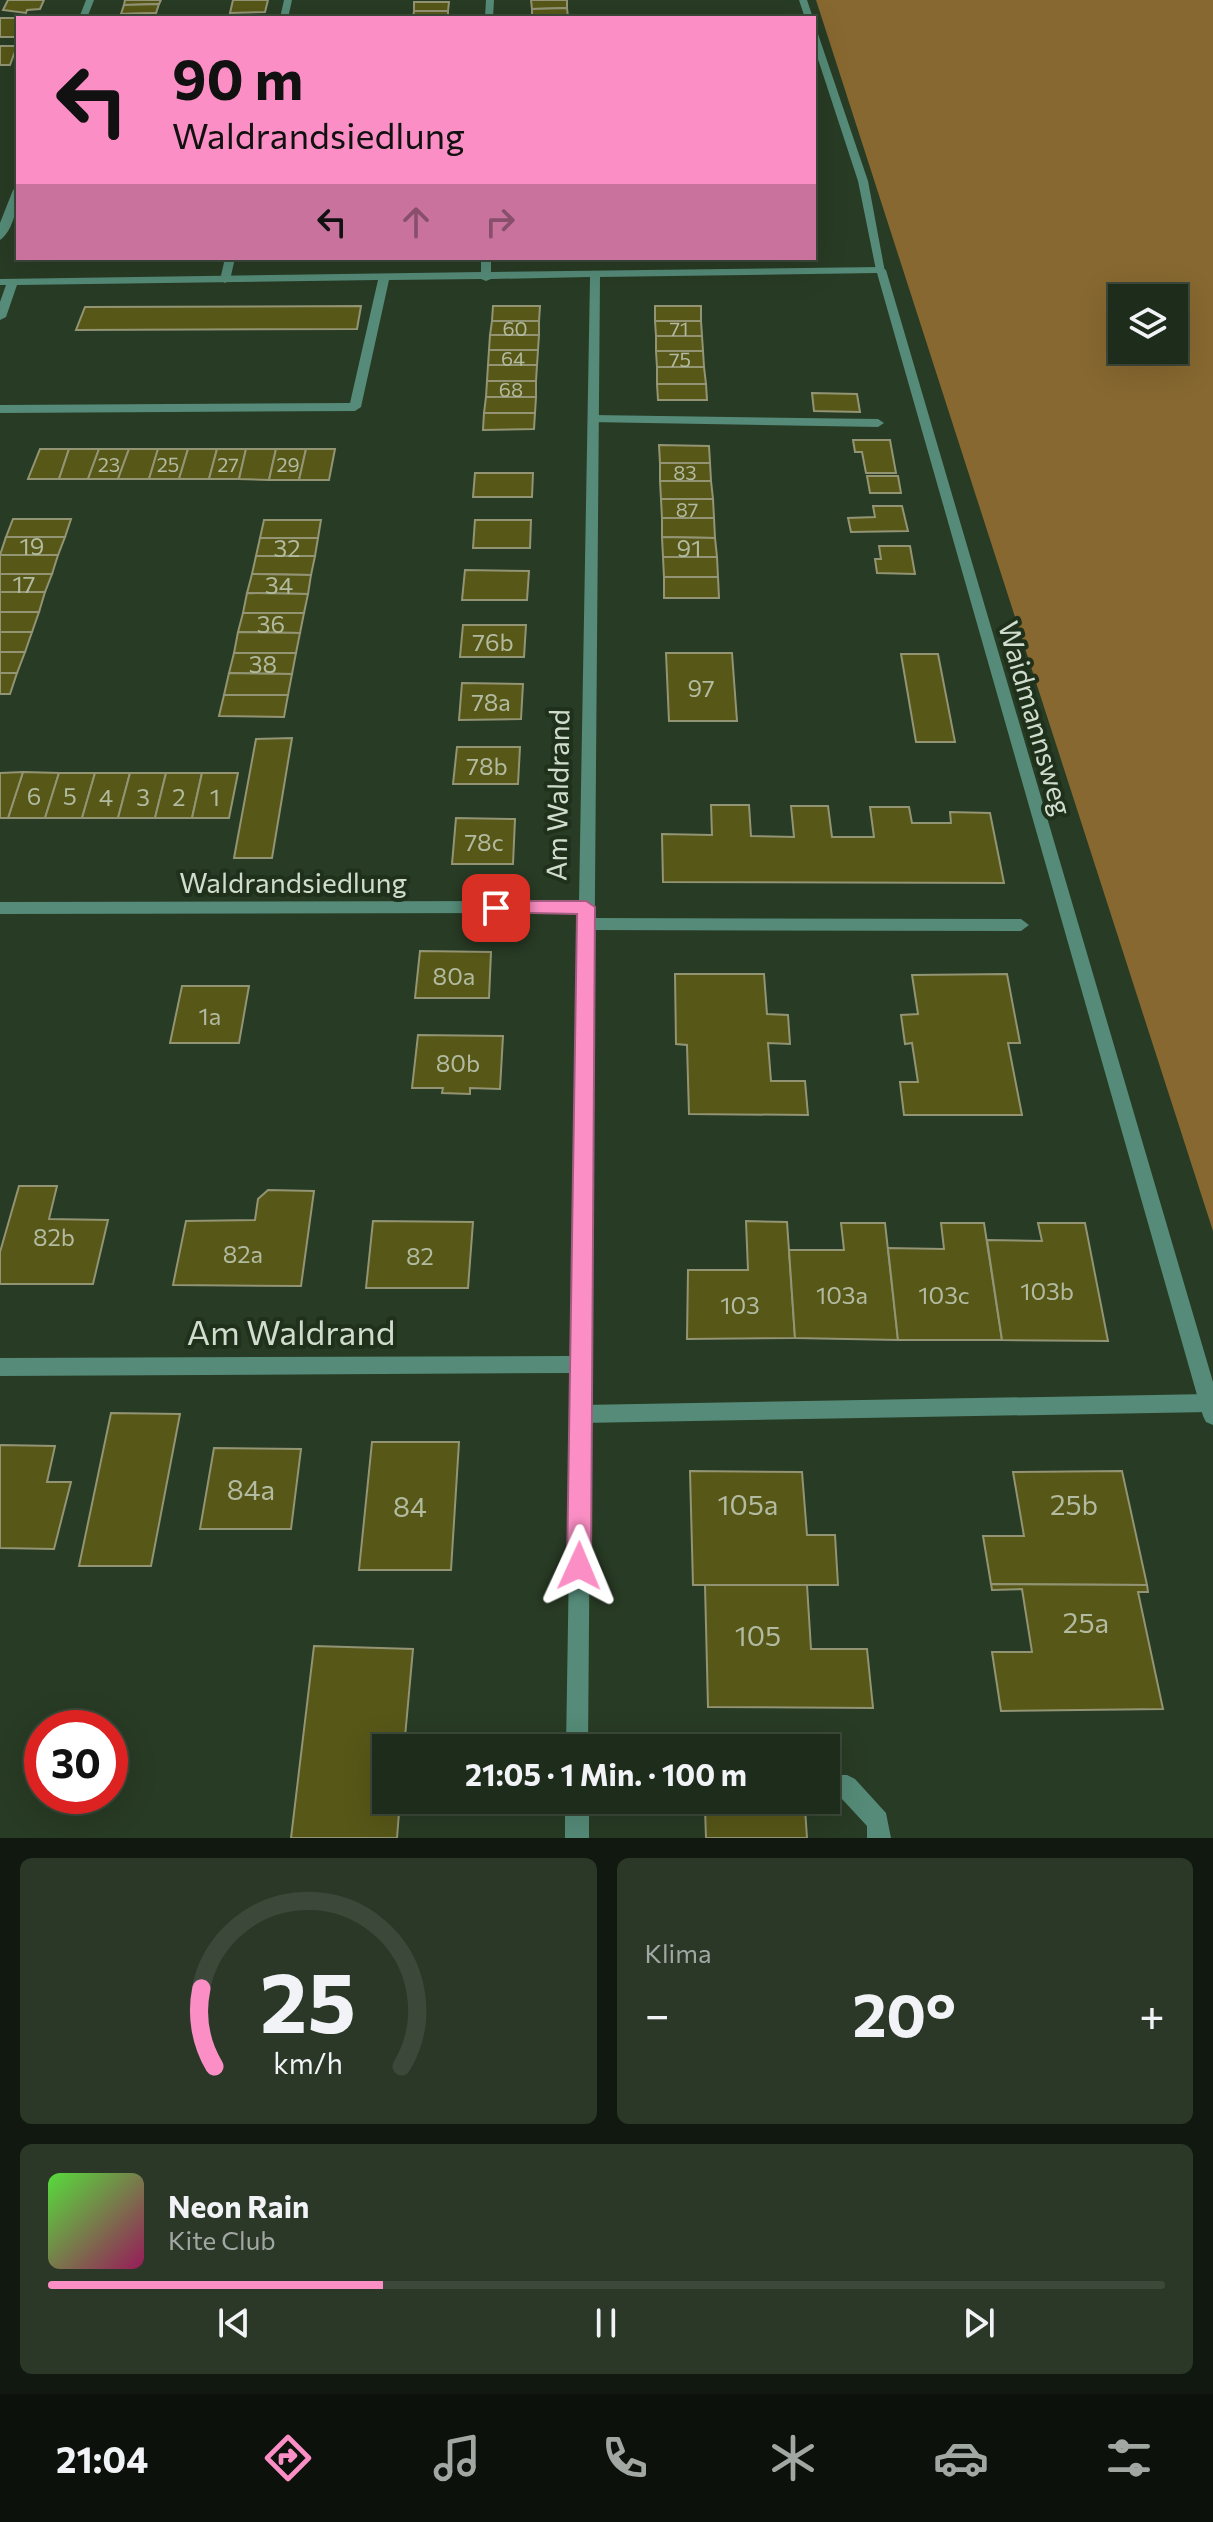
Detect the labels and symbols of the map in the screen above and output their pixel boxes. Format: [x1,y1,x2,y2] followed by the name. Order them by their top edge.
[502,316,528,340] house number: 60
[669,316,689,340] house number: 71
[501,346,525,370] house number: 64
[669,347,691,371] house number: 75
[499,377,523,401] house number: 68
[98,452,120,476] house number: 23
[157,452,179,476] house number: 25
[217,452,239,476] house number: 27
[276,452,300,476] house number: 29
[673,460,697,484] house number: 83
[676,497,698,521] house number: 87
[20,531,44,560] house number: 19
[274,533,300,562] house number: 32
[677,533,701,562] house number: 91
[13,569,35,598] house number: 17
[265,570,293,599] house number: 34
[257,609,285,638] house number: 36
[992,617,1080,819] street label: Waidmannsweg
[472,627,514,656] house number: 76b
[249,649,277,678] house number: 38
[687,673,715,702] house number: 97
[471,687,511,716] house number: 78a
[539,709,575,881] street label: Am Waldrand
[466,751,508,780] house number: 78b
[27,781,41,810] house number: 6
[63,781,77,810] house number: 5
[99,782,113,811] house number: 4
[136,782,150,811] house number: 3
[172,782,186,811] house number: 2
[210,782,220,811] house number: 1
[464,827,504,856] house number: 78c
[179,865,407,899] street label: Waldrandsiedlung
[462,874,530,942] pin
[433,961,475,990] house number: 80a
[199,1001,221,1030] house number: 1a
[436,1048,480,1077] house number: 80b
[33,1222,75,1251] house number: 82b
[223,1239,263,1268] house number: 82a
[406,1241,434,1270] house number: 82
[1020,1276,1074,1305] house number: 103b
[816,1280,868,1309] house number: 103a
[918,1280,970,1309] house number: 103c
[720,1290,760,1319] house number: 103
[187,1310,395,1352] street label: Am Waldrand
[227,1472,275,1506] house number: 84a
[718,1487,778,1521] house number: 105a
[1050,1487,1098,1521] house number: 25b
[393,1489,427,1523] house number: 84
[537,1524,621,1608] position arrow
[1063,1605,1109,1639] house number: 25a
[735,1618,781,1652] house number: 105
[24,1710,128,1814] speed limit sign: 30

